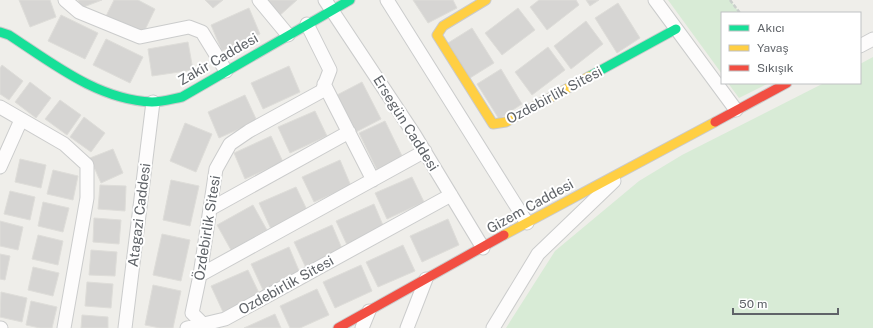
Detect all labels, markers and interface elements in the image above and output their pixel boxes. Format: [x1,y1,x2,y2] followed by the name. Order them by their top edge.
[721,12,861,84] legend
[757,21,785,35] text: Akıcı
[175,30,261,88] street label: Zakir Caddesi
[757,41,789,55] text: Yavaş
[757,61,794,75] text: Sıkışık
[503,63,605,127] street label: Ozdebirlik Sitesi
[370,72,442,174] street label: Ersegün Caddesi
[125,162,153,268] street label: Atagazi Caddesi
[189,174,223,282] street label: Özdebirlik Sitesi
[484,176,576,236] street label: Gizem Caddesi
[236,252,336,318] street label: Ozdebirlik Sitesi
[733,290,838,316] scale bar
[739,297,767,311] text: 50 m

